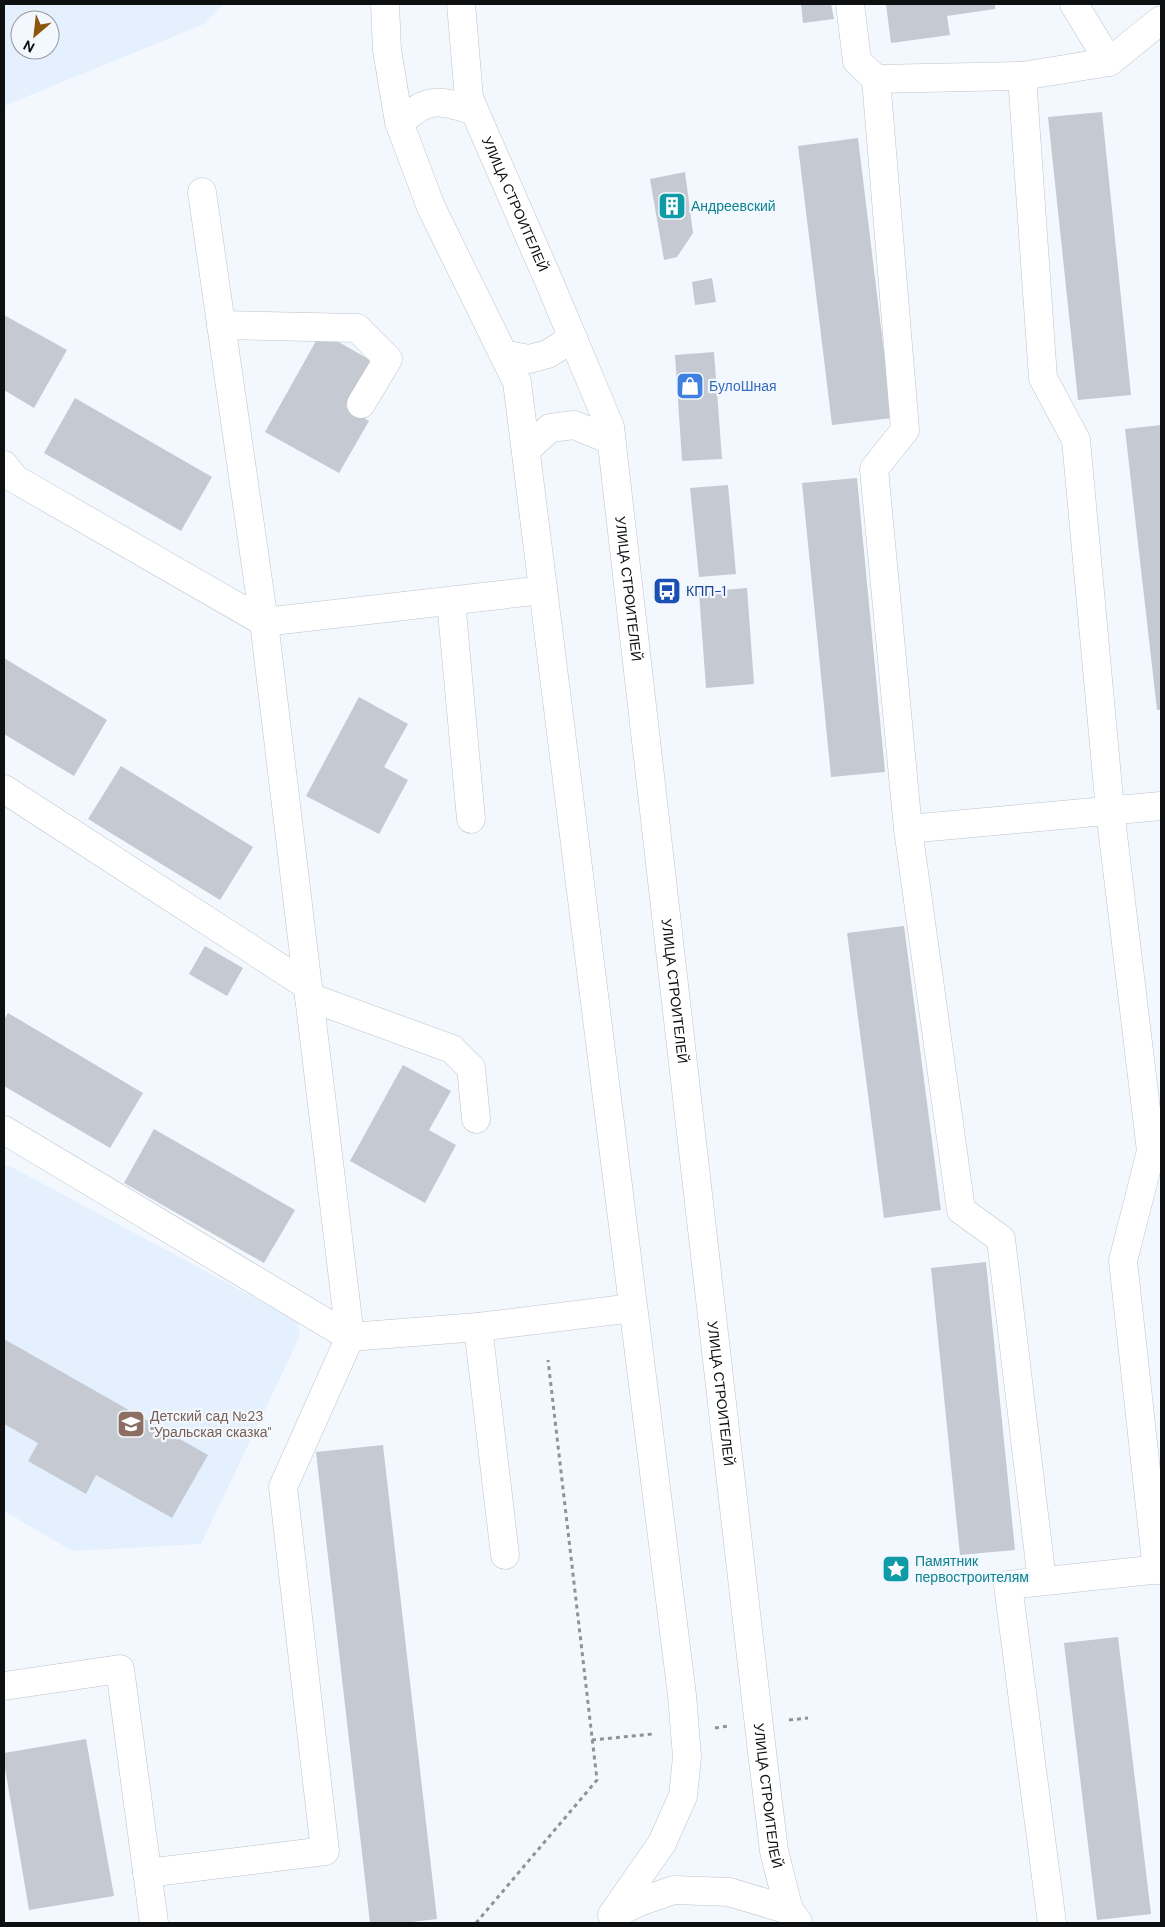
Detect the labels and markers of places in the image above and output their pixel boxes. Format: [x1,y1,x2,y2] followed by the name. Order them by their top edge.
[657,191,687,221] building icon: Андреевский
[691,197,776,215] place label: Андреевский
[675,371,705,401] shop icon: БулоШная
[709,377,777,395] place label: БулоШная
[652,576,682,606] bus stop icon: КПП-1
[686,582,726,600] place label: КПП-1
[150,1407,272,1441] place label: Детский сад №23 "Уральская сказка"
[116,1409,146,1439] school or university icon: Детский сад №23 "Уральская сказка"
[915,1552,1029,1586] place label: Памятник первостроителям
[881,1554,911,1584] place icon: Памятник первостроителям

